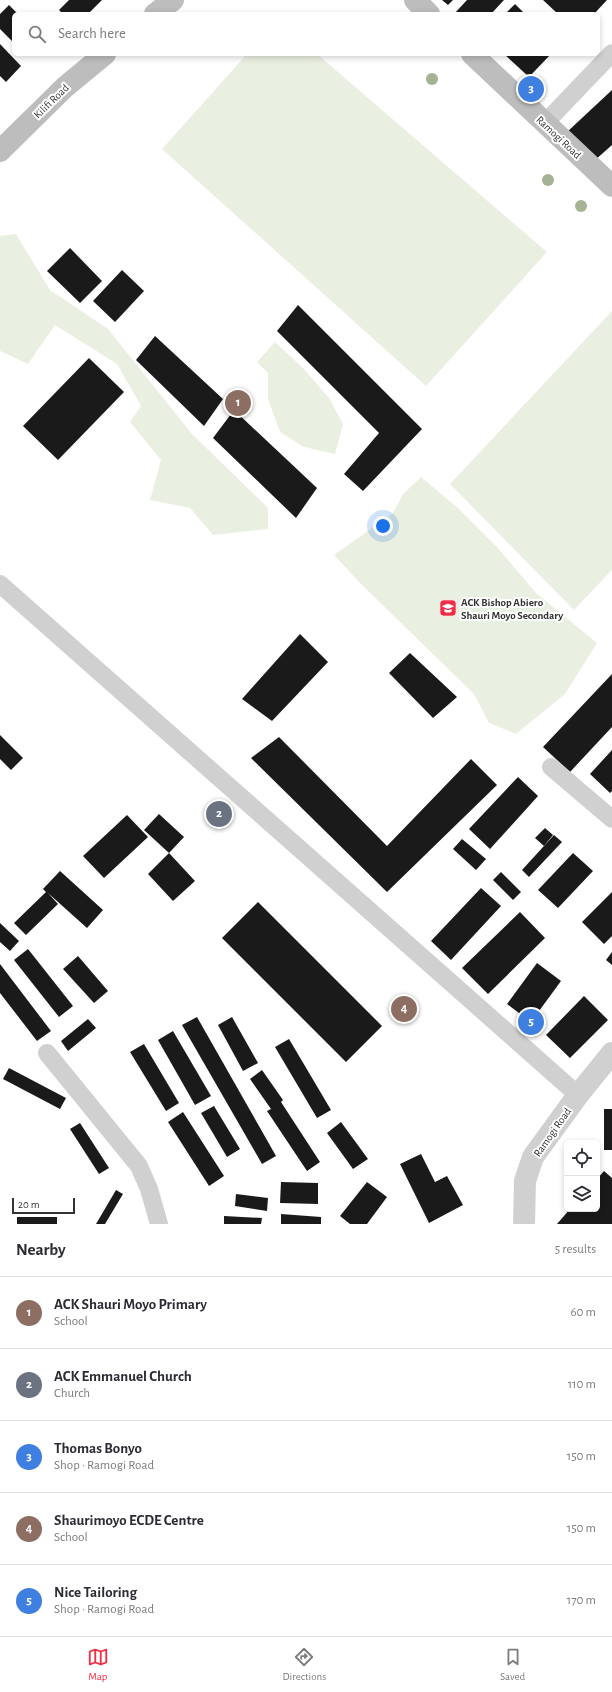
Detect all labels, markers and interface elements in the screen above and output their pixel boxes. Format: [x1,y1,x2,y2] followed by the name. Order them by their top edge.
[12,12,600,56] search box
[26,23,48,45] icon: search
[58,26,126,41] text: Search here
[518,74,544,104] pin: 3
[32,82,71,121] street label: Kilifi Road
[534,114,583,161] street label: Ramogi Road
[225,388,251,418] pin: 1
[373,516,393,536] your location
[461,597,563,621] place label: ACK Bishop Abiero Shauri Moyo Secondary
[438,598,458,618] school or university icon: ACK Bishop Abiero Shauri Moyo Secondary
[206,799,232,829] pin: 2
[391,994,417,1024] pin: 4
[518,1007,544,1037] pin: 5
[532,1106,573,1159] street label: Ramogi Road
[564,1140,600,1212] map controls
[564,1140,600,1176] button: locate
[564,1176,600,1212] button: layers
[12,1196,75,1215] scale bar
[18,1199,39,1210] text: 20 m
[16,1241,66,1258] text: Nearby
[555,1243,596,1256] text: 5 results
[54,1297,207,1312] text: ACK Shauri Moyo Primary
[27,1306,31,1319] text: 1
[570,1306,596,1319] text: 60 m
[54,1315,88,1328] text: School
[54,1369,192,1384] text: ACK Emmanuel Church
[26,1378,32,1391] text: 2
[568,1378,596,1391] text: 110 m
[54,1387,90,1400] text: Church
[54,1441,142,1456] text: Thomas Bonyo
[26,1450,32,1463] text: 3
[567,1450,596,1463] text: 150 m
[54,1459,154,1472] text: Shop · Ramogi Road
[54,1513,204,1528] text: Shaurimoyo ECDE Centre
[26,1522,32,1535] text: 4
[567,1522,596,1535] text: 150 m
[54,1531,88,1544] text: School
[54,1585,137,1600] text: Nice Tailoring
[26,1594,32,1607] text: 5
[567,1594,596,1607] text: 170 m
[54,1603,154,1616] text: Shop · Ramogi Road
[87,1646,109,1683] tab: Map
[282,1646,326,1683] tab: Directions
[500,1646,525,1683] tab: Saved

